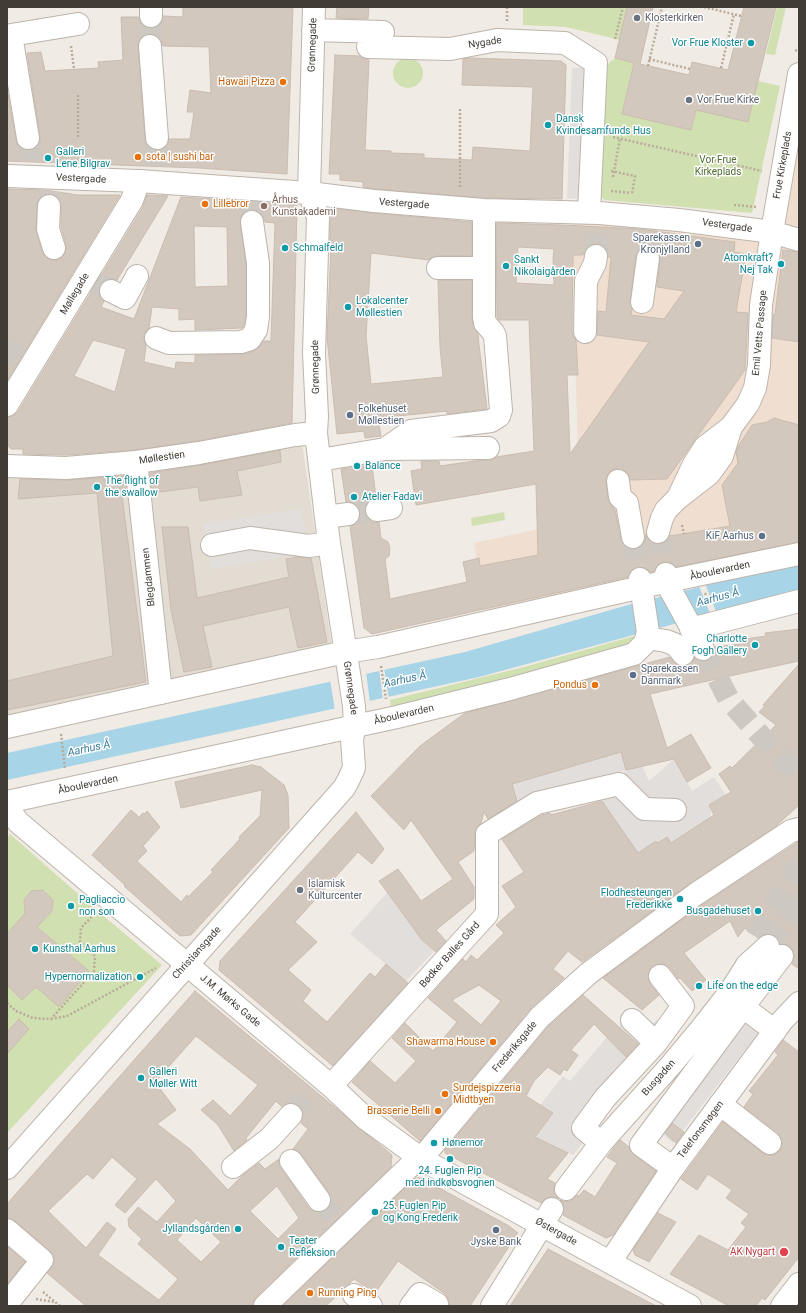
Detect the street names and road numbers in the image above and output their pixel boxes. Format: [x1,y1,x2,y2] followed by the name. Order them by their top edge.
[306,18,320,72] street label: Grønnegade
[467,34,503,52] street label: Nygade
[771,130,795,200] street label: Frue Kirkeplads
[55,172,107,186] street label: Vestergade
[378,196,430,212] street label: Vestergade
[701,217,753,235] street label: Vestergade
[58,271,92,317] street label: Møllegade
[750,290,770,376] street label: Emil Vetts Passage
[310,340,322,394] street label: Grønnegade
[138,449,186,467] street label: Møllestien
[140,547,158,607] street label: Blegdammen
[689,559,751,583] street label: Åboulevarden
[340,660,360,716] street label: Grønnegade
[373,702,435,728] street label: Åboulevarden
[57,773,119,797] street label: Åboulevarden
[417,920,483,990] street label: Bødker Balles Gård
[170,924,224,982] street label: Christiansgade
[197,972,263,1030] street label: J.M. Mørks Gade
[490,1019,540,1075] street label: Frederiksgade
[640,1057,678,1099] street label: Busgaden
[675,1099,727,1161] street label: Telefonsmøgen
[533,1216,579,1248] street label: Østergade

